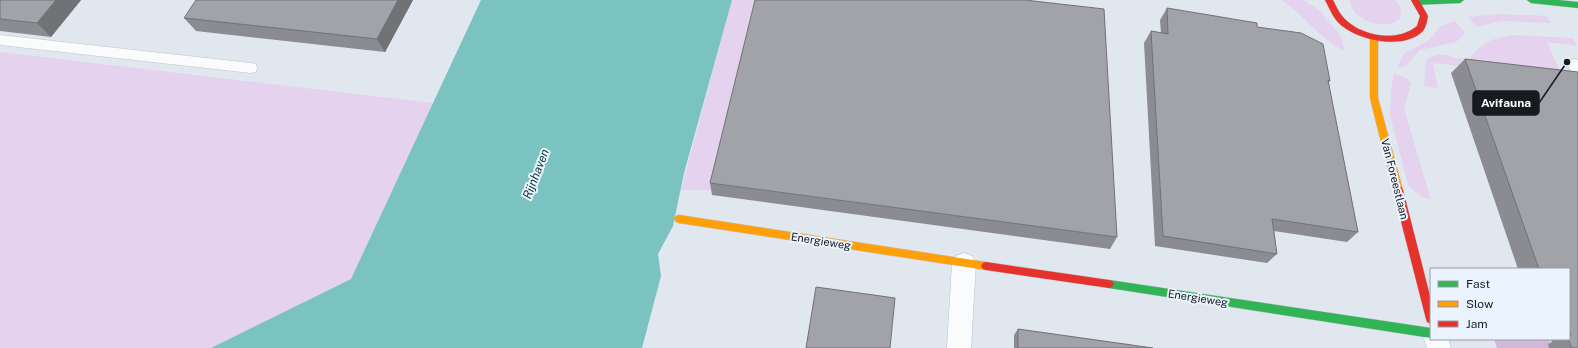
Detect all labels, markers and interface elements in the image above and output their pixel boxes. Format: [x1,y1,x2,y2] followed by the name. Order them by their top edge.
[1473,91,1539,115] callout: Avifauna
[1481,96,1531,110] text: Avifauna
[1379,137,1411,221] street label: Van Foreestlaan
[520,147,552,201] water label: Rijnhaven
[790,230,852,252] street label: Energieweg
[1430,268,1570,340] legend
[1466,277,1491,291] text: Fast
[1167,287,1229,309] street label: Energieweg
[1466,297,1494,311] text: Slow
[1466,317,1488,331] text: Jam

